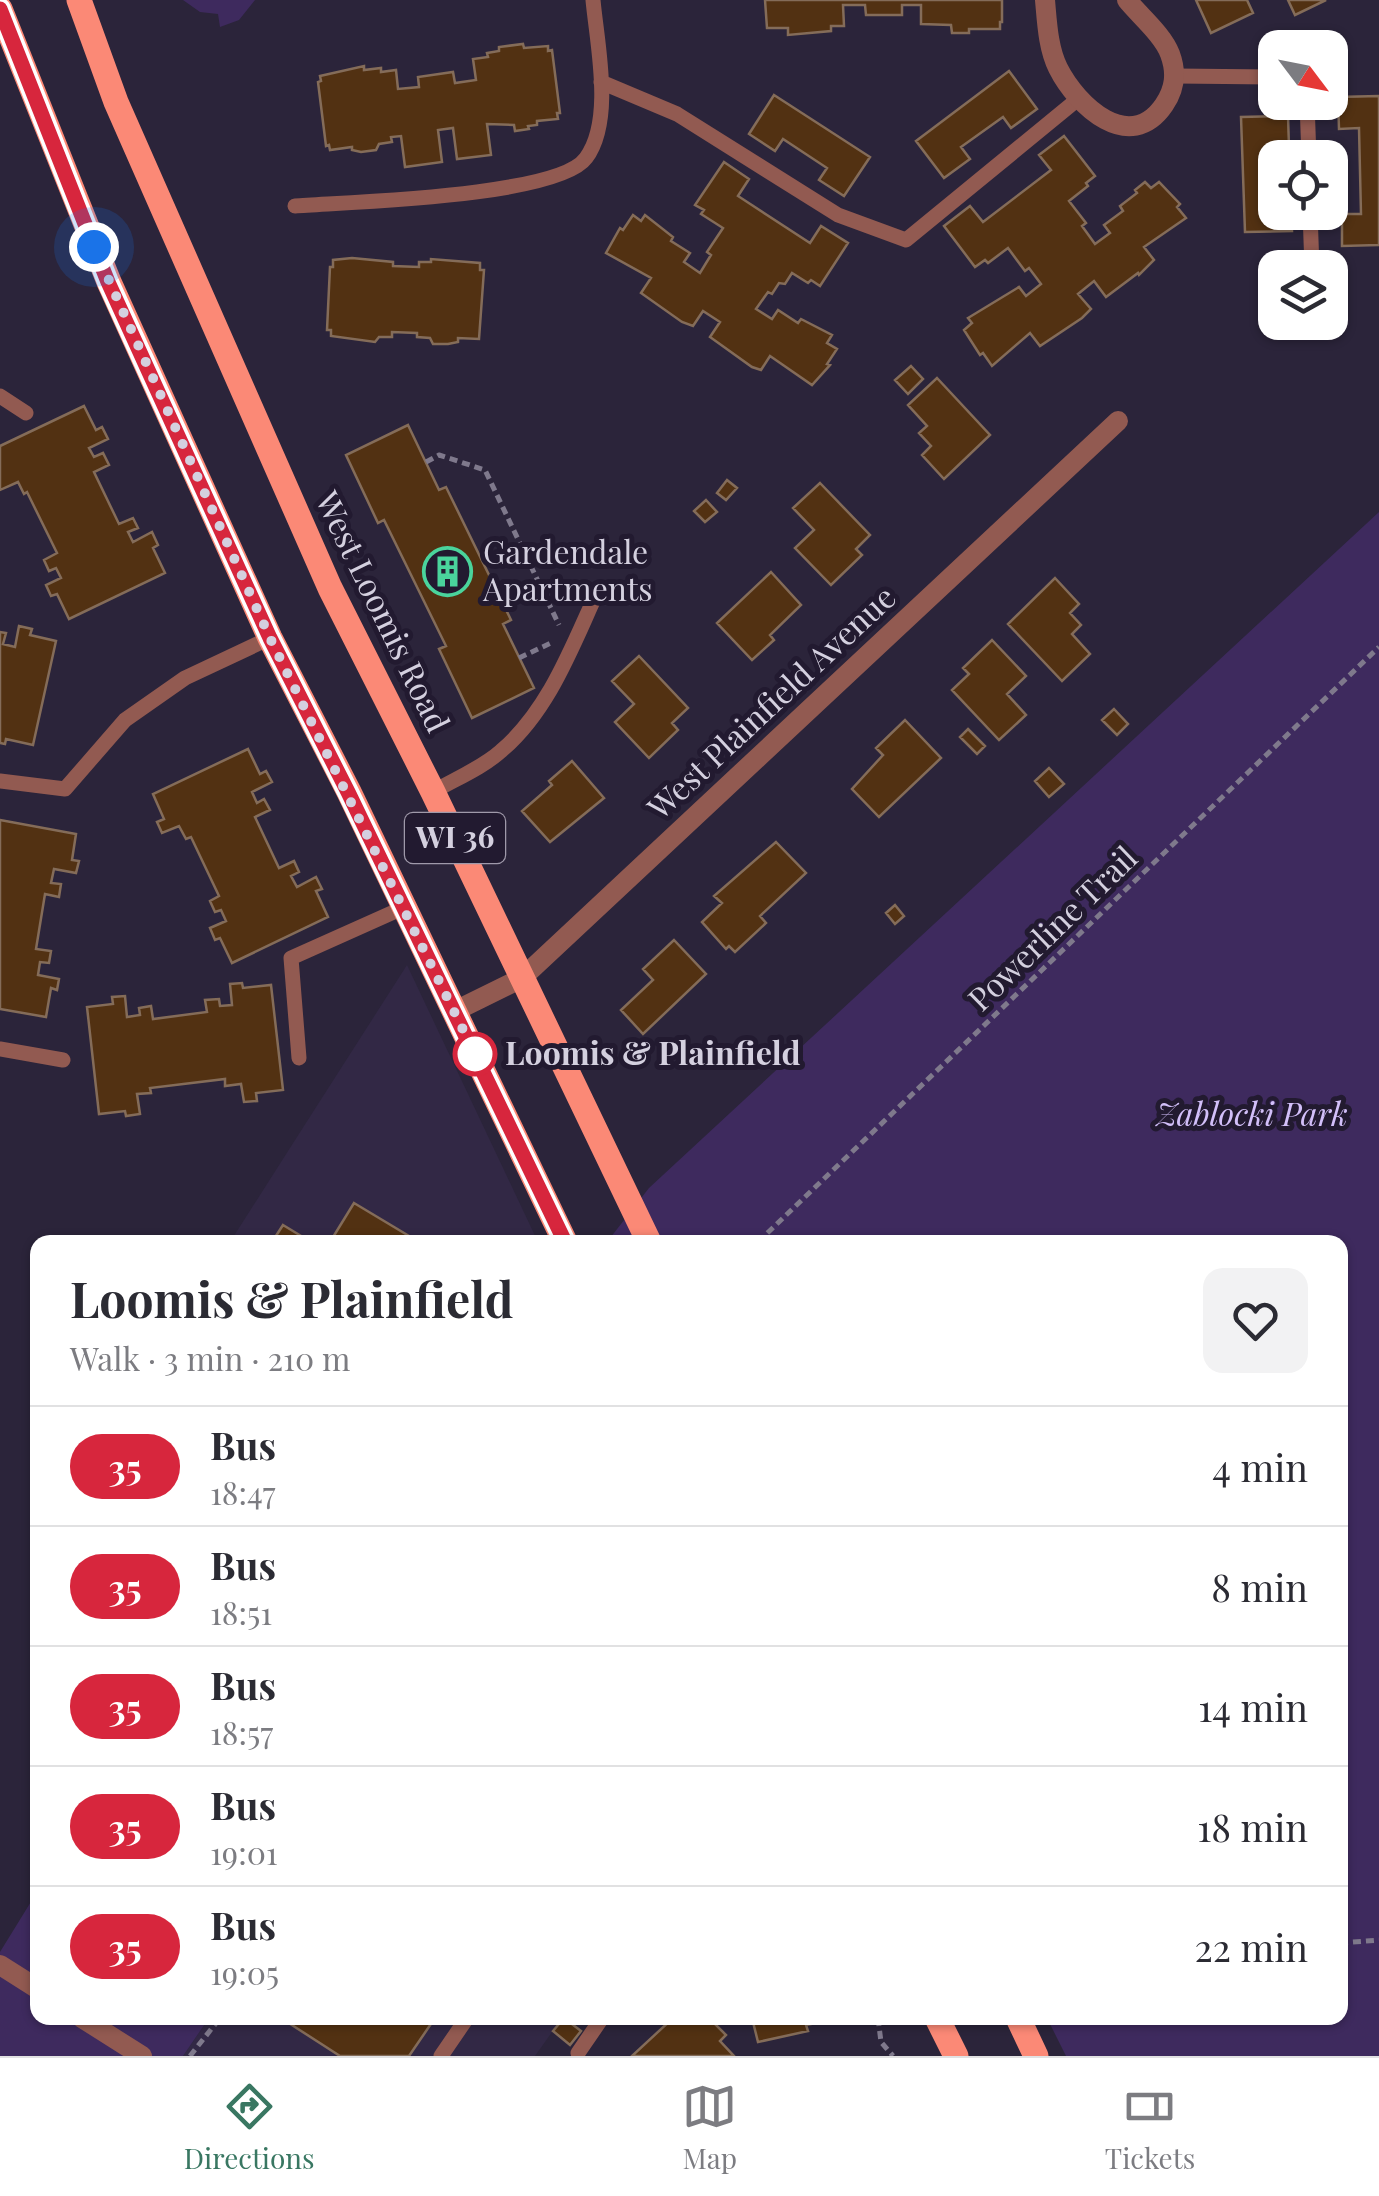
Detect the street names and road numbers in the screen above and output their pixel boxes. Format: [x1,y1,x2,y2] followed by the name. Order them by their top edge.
[307,482,461,738] street label: West Loomis Road
[636,575,903,828] street label: West Plainfield Avenue
[405,813,505,863] road number: WI 36
[957,836,1145,1019] street label: Powerline Trail

